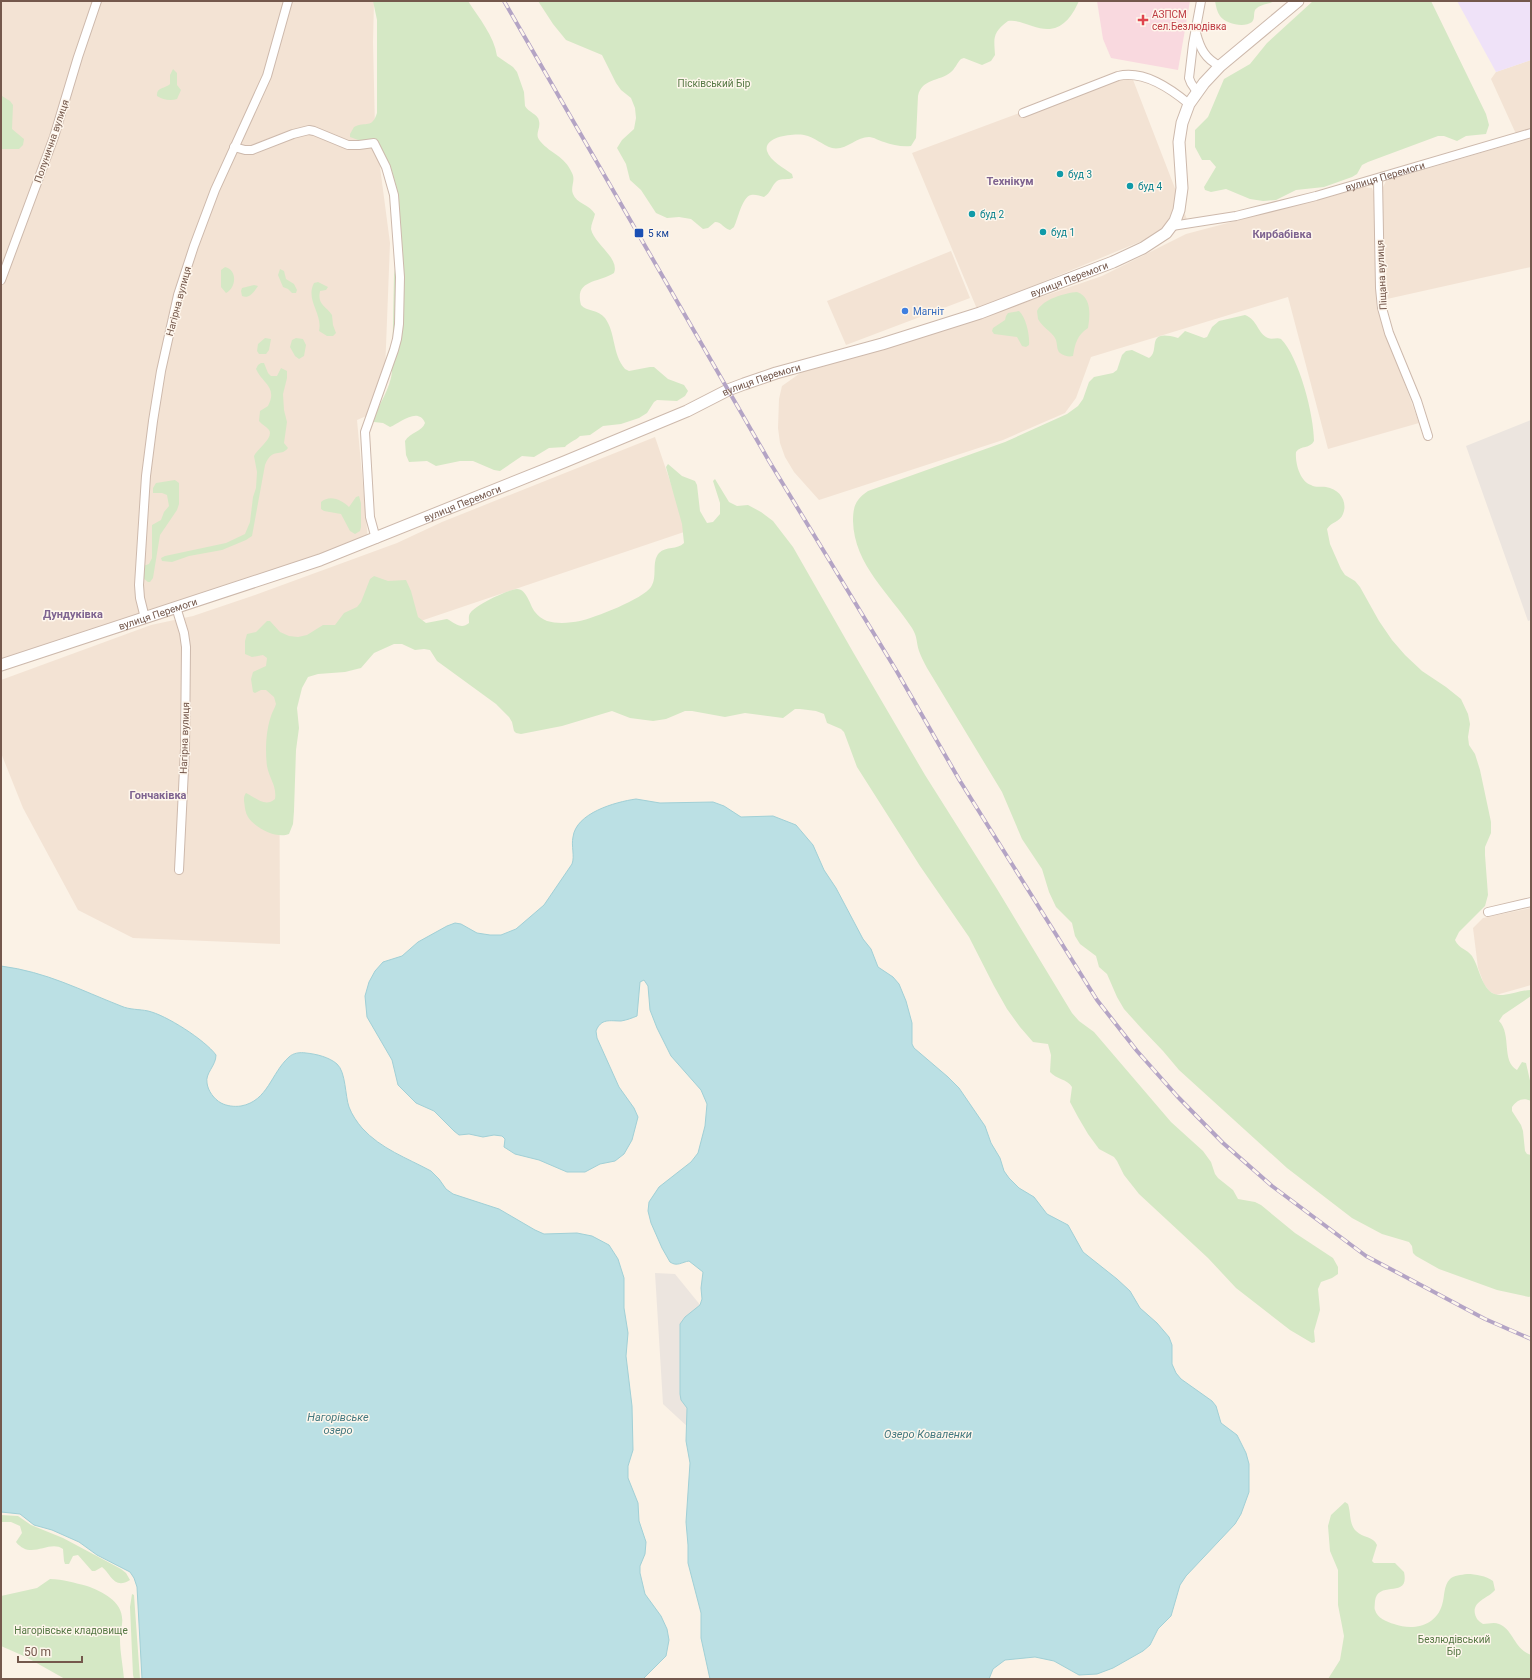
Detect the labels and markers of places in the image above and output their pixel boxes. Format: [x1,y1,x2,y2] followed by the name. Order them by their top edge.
[1152,9,1227,32] place label: АЗПСМ сел.Безлюдівка
[1137,14,1149,26] marker: АЗПСМ сел.Безлюдівка
[1055,169,1065,179] marker: буд 3
[1068,169,1092,180] place label: буд 3
[1125,181,1135,191] marker: буд 4
[1138,181,1163,192] place label: буд 4
[967,209,977,219] marker: буд 2
[980,209,1005,220] place label: буд 2
[633,227,645,239] marker: 5 км
[1038,227,1048,237] marker: буд 1
[1051,227,1075,238] place label: буд 1
[648,228,669,239] place label: 5 км
[900,306,910,316] marker: Магніт
[913,306,945,317] place label: Магніт

